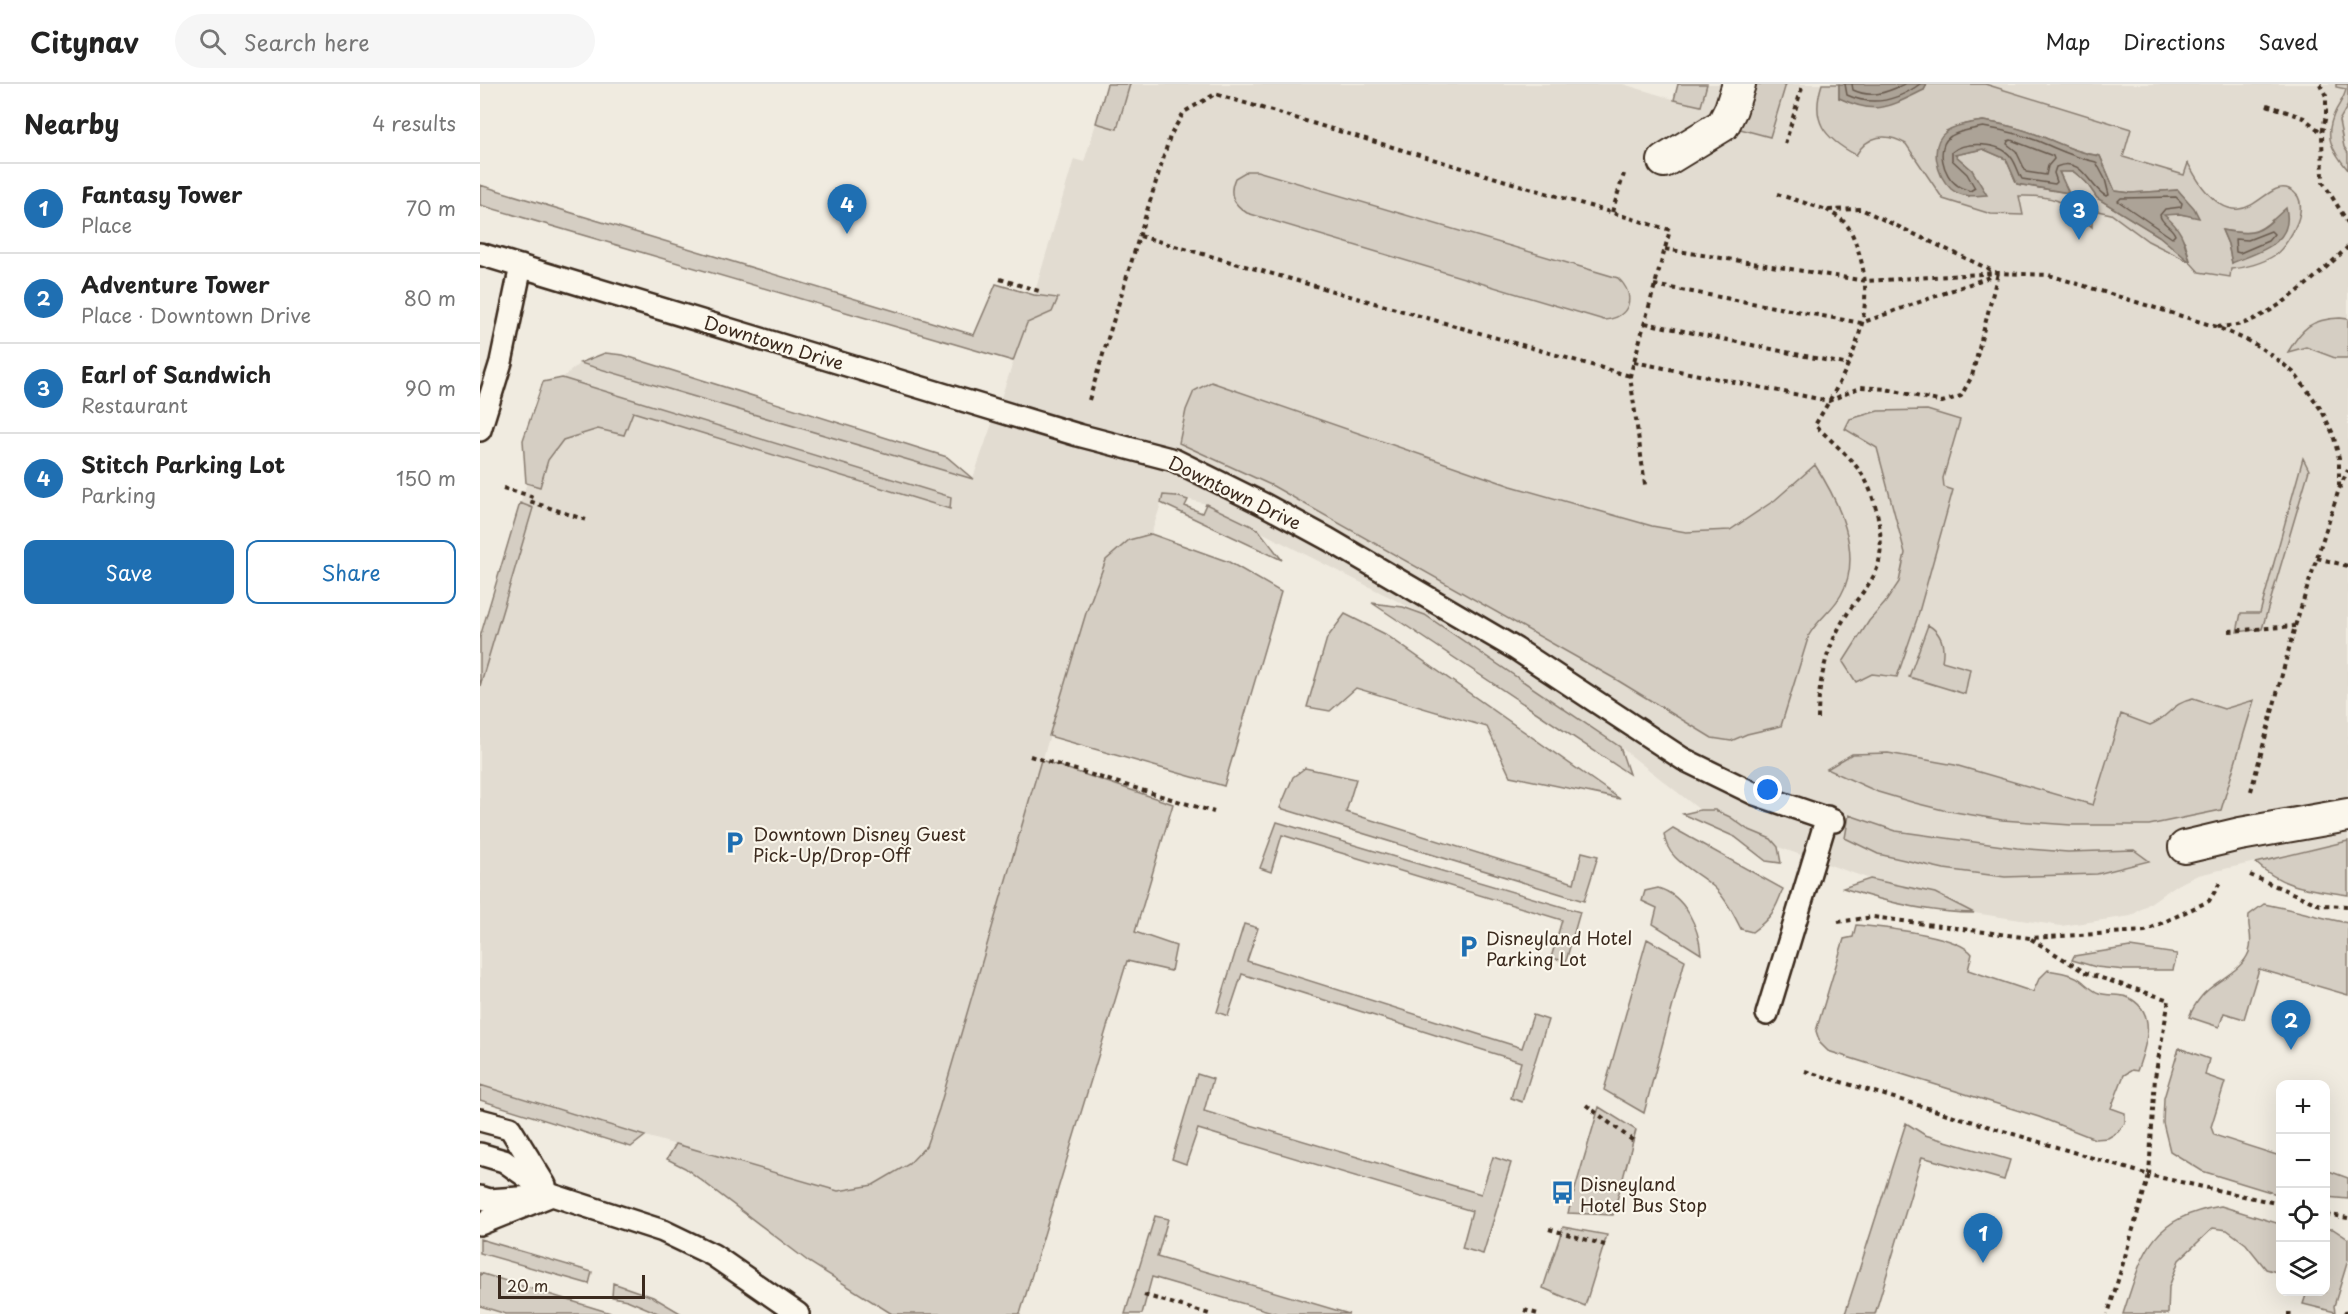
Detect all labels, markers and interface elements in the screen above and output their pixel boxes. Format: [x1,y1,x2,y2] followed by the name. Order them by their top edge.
[175,14,595,68] search box
[30,20,139,63] text: Citynav
[196,25,229,58] icon: search
[244,25,370,58] text: Search here
[2045,25,2090,57] text: Map
[2123,25,2225,57] text: Directions
[2258,25,2318,57] text: Saved
[24,104,119,143] text: Nearby
[372,108,456,138] text: 4 results
[81,177,242,210] text: Fantasy Tower
[828,184,866,234] pin: 4
[2060,190,2098,240] pin: 3
[39,193,48,223] text: 1
[406,193,456,223] text: 70 m
[81,210,132,240] text: Place
[81,267,270,300] text: Adventure Tower
[36,283,51,313] text: 2
[404,283,456,313] text: 80 m
[81,300,311,330] text: Place · Downtown Drive
[701,308,848,376] street label: Downtown Drive
[81,357,271,390] text: Earl of Sandwich
[37,373,50,403] text: 3
[405,373,456,403] text: 90 m
[81,390,188,420] text: Restaurant
[81,447,285,480] text: Stitch Parking Lot
[1164,448,1306,536] street label: Downtown Drive
[37,463,50,493] text: 4
[396,463,456,493] text: 150 m
[81,480,156,510] text: Parking
[24,540,234,604] button: Save
[246,540,456,604] button: Share
[1753,775,1782,804] your location
[753,820,966,868] place label: Downtown Disney Guest Pick-Up/Drop-Off
[722,830,748,856] parking icon: Downtown Disney Guest Pick-Up/Drop-Off
[1486,924,1632,972] place label: Disneyland Hotel Parking Lot
[1455,934,1481,960] parking icon: Disneyland Hotel Parking Lot
[2272,1000,2310,1050] pin: 2
[2276,1080,2330,1296] map controls
[2276,1080,2330,1134] button: +
[2276,1134,2330,1188] button: −
[1580,1170,1707,1218] place label: Disneyland Hotel Bus Stop
[1549,1180,1575,1206] bus stop icon: Disneyland Hotel Bus Stop
[2276,1188,2330,1242] button: locate
[1964,1214,2002,1263] pin: 1
[2276,1242,2330,1296] button: layers
[498,1272,645,1300] scale bar
[507,1273,548,1297] text: 20 m

